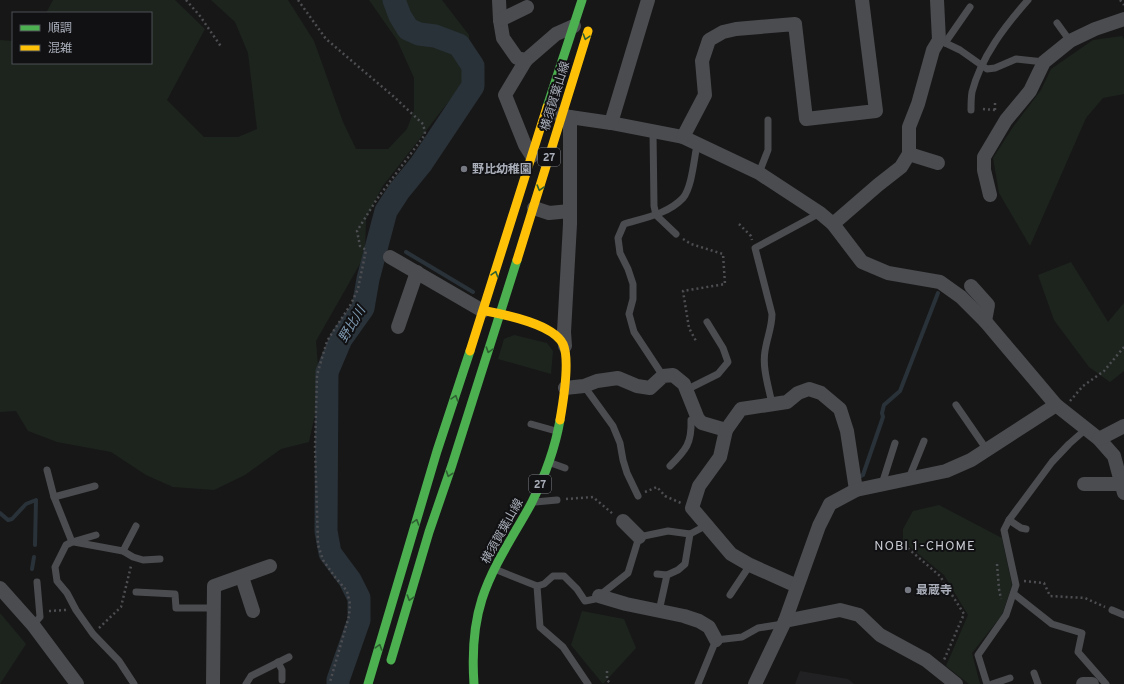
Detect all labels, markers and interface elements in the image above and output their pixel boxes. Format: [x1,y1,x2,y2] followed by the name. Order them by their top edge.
[12,12,152,64] legend
[48,21,72,37] text: 順調
[582,34,591,41] one-way arrow
[48,41,72,57] text: 混雑
[538,60,574,133] street label: 横須賀葉山線
[538,148,560,166] road number: 27
[472,162,532,178] place label: 野比幼稚園
[459,164,469,174] marker: 野比幼稚園
[536,185,545,192] one-way arrow
[490,270,499,277] one-way arrow
[336,302,371,346] water label: 野比川
[485,347,494,354] one-way arrow
[450,395,459,402] one-way arrow
[446,471,454,478] one-way arrow
[529,475,551,493] road number: 27
[478,496,527,567] street label: 横須賀葉山線
[411,519,420,526] one-way arrow
[874,539,976,555] district label: NOBI 1-CHOME
[916,583,952,599] place label: 最蔵寺
[903,585,913,595] marker: 最蔵寺
[406,594,415,601] one-way arrow
[374,643,383,650] one-way arrow

